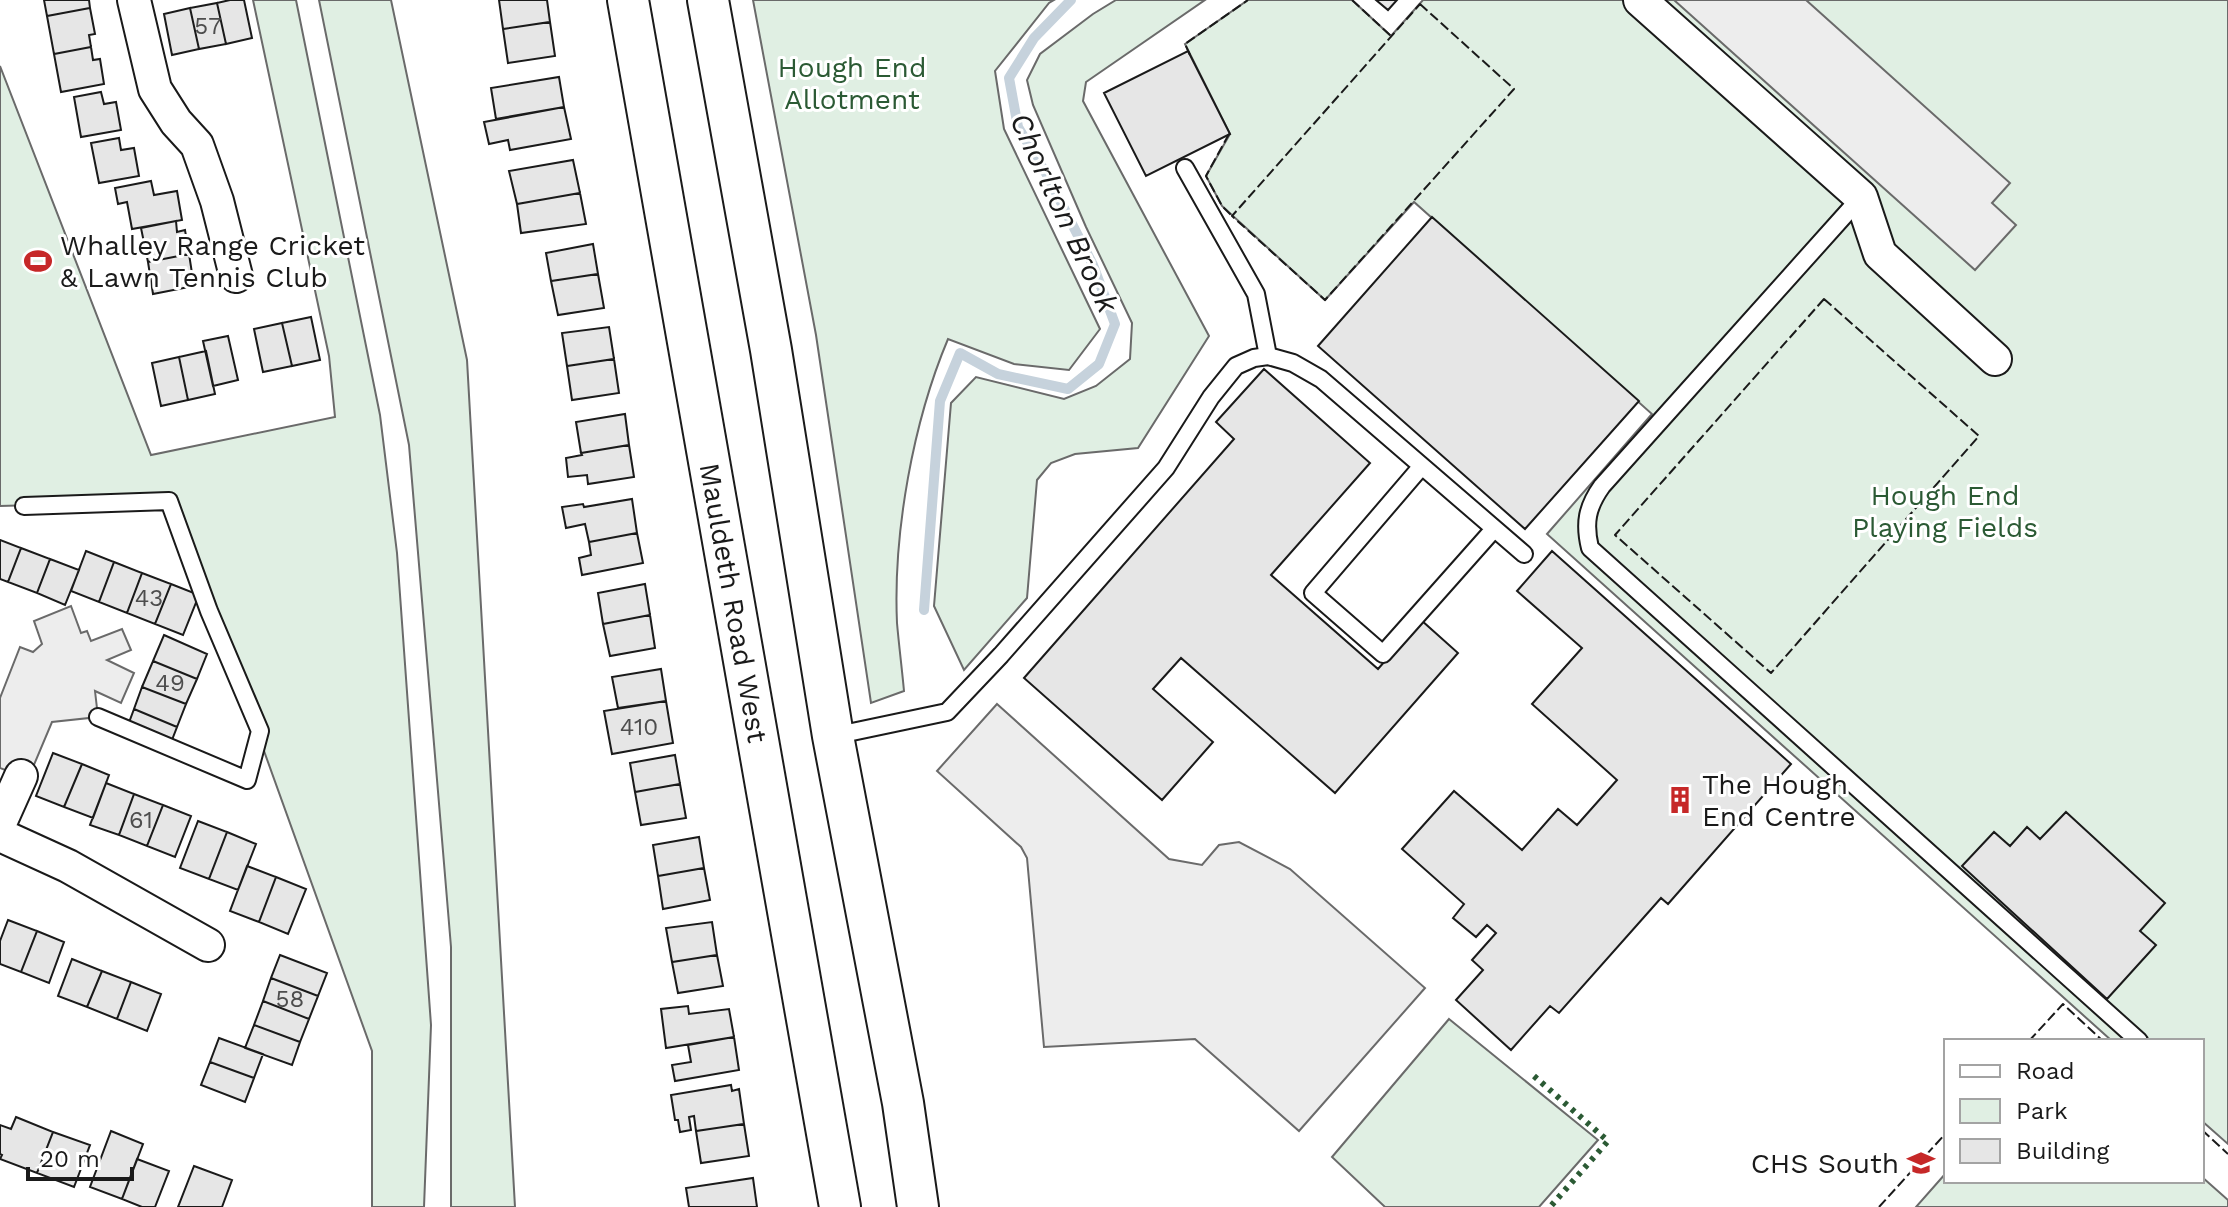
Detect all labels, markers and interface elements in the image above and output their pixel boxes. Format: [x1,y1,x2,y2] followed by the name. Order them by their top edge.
[194,12,222,40] house number: 57
[778,51,926,116] park label: Hough End Allotment
[1003,107,1127,320] water label: Chorlton Brook
[60,229,365,294] place label: Whalley Range Cricket & Lawn Tennis Club
[23,246,53,276] sports icon: Whalley Range Cricket & Lawn Tennis Club
[693,460,774,746] street label: Mauldeth Road West
[1852,479,2038,544] park label: Hough End Playing Fields
[135,584,163,612] house number: 43
[155,669,185,697] house number: 49
[620,713,658,741] house number: 410
[1702,768,1856,833] place label: The Hough End Centre
[1665,785,1695,815] building icon: The Hough End Centre
[129,806,153,834] house number: 61
[276,985,304,1013] house number: 58
[1944,1039,2204,1183] legend
[2016,1057,2075,1085] text: Road
[2016,1097,2068,1125] text: Park
[28,1131,132,1181] scale bar
[2016,1137,2109,1165] text: Building
[40,1145,100,1173] text: 20 m
[1751,1147,1899,1180] place label: CHS South
[1906,1148,1936,1178] school or university icon: CHS South

